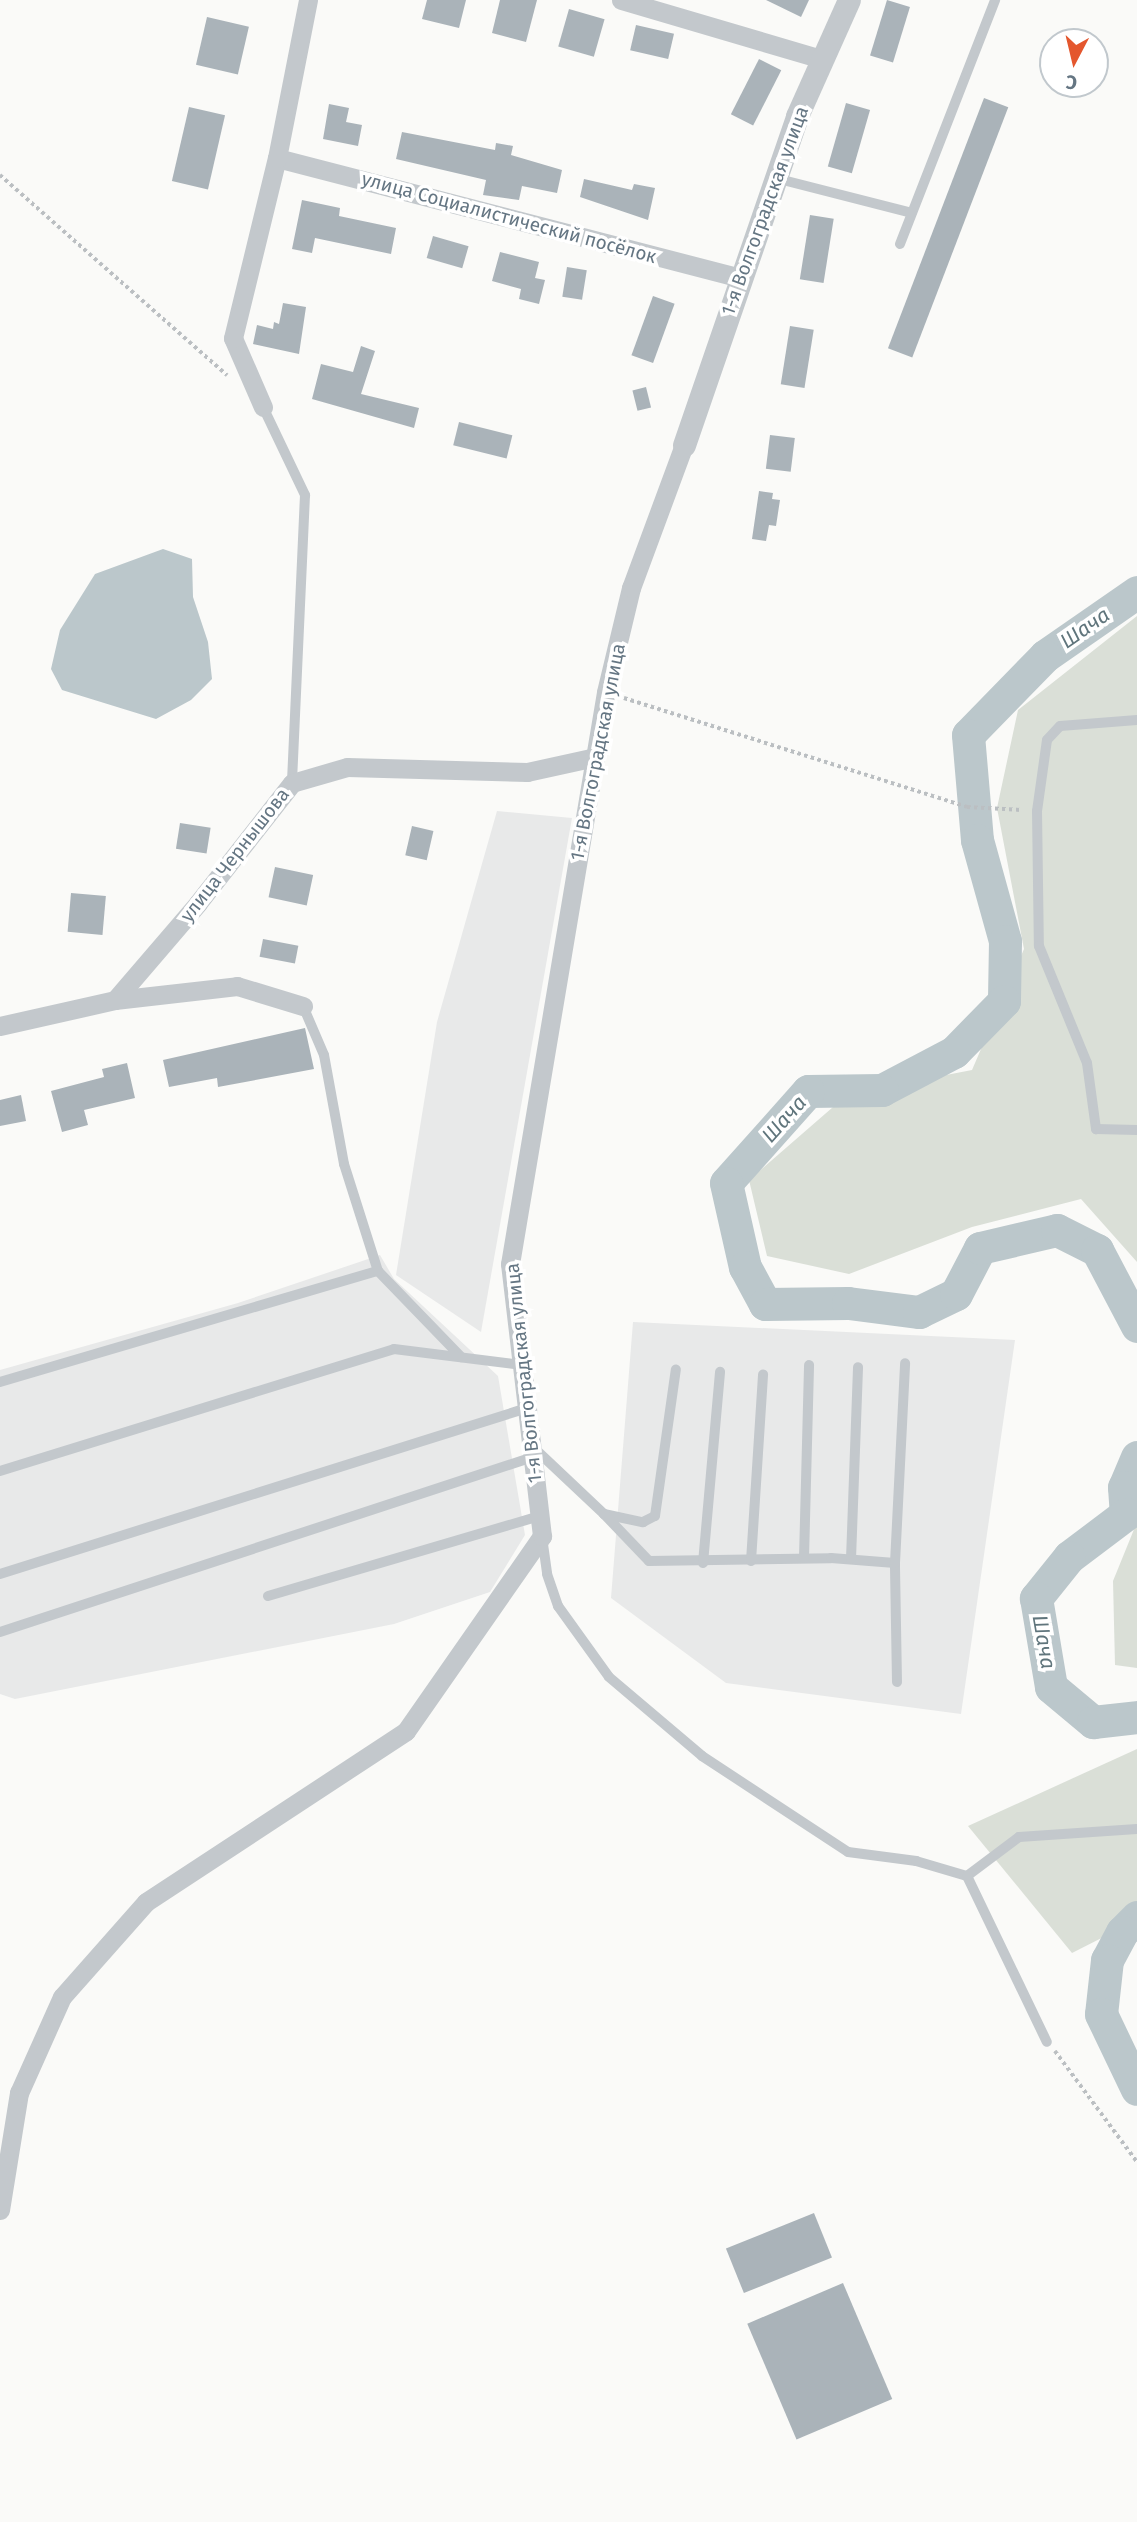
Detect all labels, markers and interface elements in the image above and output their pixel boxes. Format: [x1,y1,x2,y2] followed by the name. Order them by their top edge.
[1039,28,1109,98] north arrow
[1065,70,1078,94] text: С
[717,103,813,319] street label: 1-я Волгоградская улица
[359,168,659,268] street label: улица Социалистический посёлок
[1055,602,1115,654] water label: Шача
[566,641,630,863] street label: 1-я Волгоградская улица
[176,784,294,926] street label: улица Чернышова
[756,1090,812,1148] water label: Шача
[501,1262,547,1484] street label: 1-я Волгоградская улица
[1027,1613,1061,1671] water label: Шача

